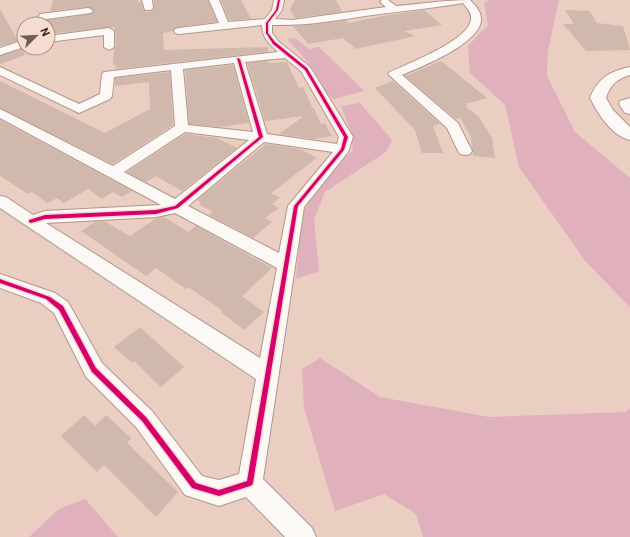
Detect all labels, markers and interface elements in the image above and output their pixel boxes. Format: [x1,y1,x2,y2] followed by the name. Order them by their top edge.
[16,16,56,56] north arrow
[37,26,52,39] text: N

